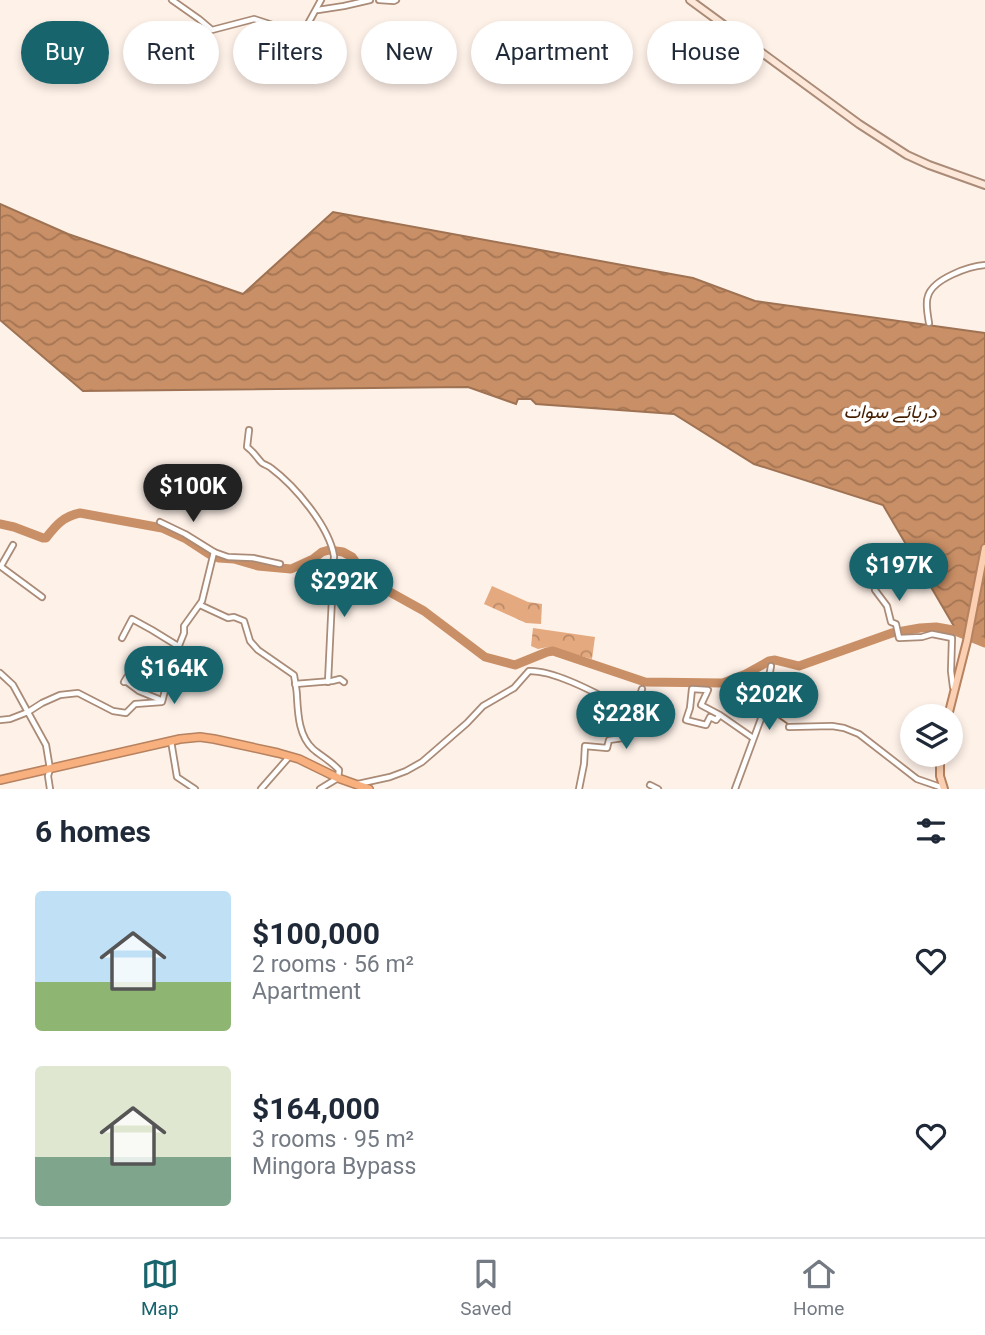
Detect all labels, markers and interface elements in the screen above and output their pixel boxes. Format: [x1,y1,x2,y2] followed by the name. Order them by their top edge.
[21,21,109,84] chip: Buy
[123,21,219,84] chip: Rent
[233,21,347,84] chip: Filters
[361,21,457,84] chip: New
[471,21,633,84] chip: Apartment
[647,21,764,84] chip: House
[843,400,937,423] water label: دریائے سوات
[144,464,242,524] pin: $100K
[159,473,227,500] text: $100K
[850,544,948,603] pin: $197K
[865,552,933,579] text: $197K
[295,560,393,619] pin: $292K
[310,568,378,595] text: $292K
[125,646,223,706] pin: $164K
[140,655,208,682] text: $164K
[720,672,818,732] pin: $202K
[735,681,803,708] text: $202K
[577,692,675,751] pin: $228K
[592,700,660,727] text: $228K
[900,704,963,767] map controls
[900,704,963,767] button: layers
[912,812,950,850] icon: filters
[35,814,151,849] text: 6 homes
[252,916,380,951] text: $100,000
[91,919,175,1003] icon: home
[912,942,950,980] icon: heart
[252,951,414,978] text: 2 rooms · 56 m²
[252,978,361,1005] text: Apartment
[252,1091,380,1126] text: $164,000
[91,1094,175,1178] icon: home
[912,1117,950,1155] icon: heart
[252,1126,414,1153] text: 3 rooms · 95 m²
[252,1153,416,1180] text: Mingora Bypass
[141,1255,179,1320] tab: Map
[460,1255,512,1320] tab: Saved
[793,1255,844,1320] tab: Home

